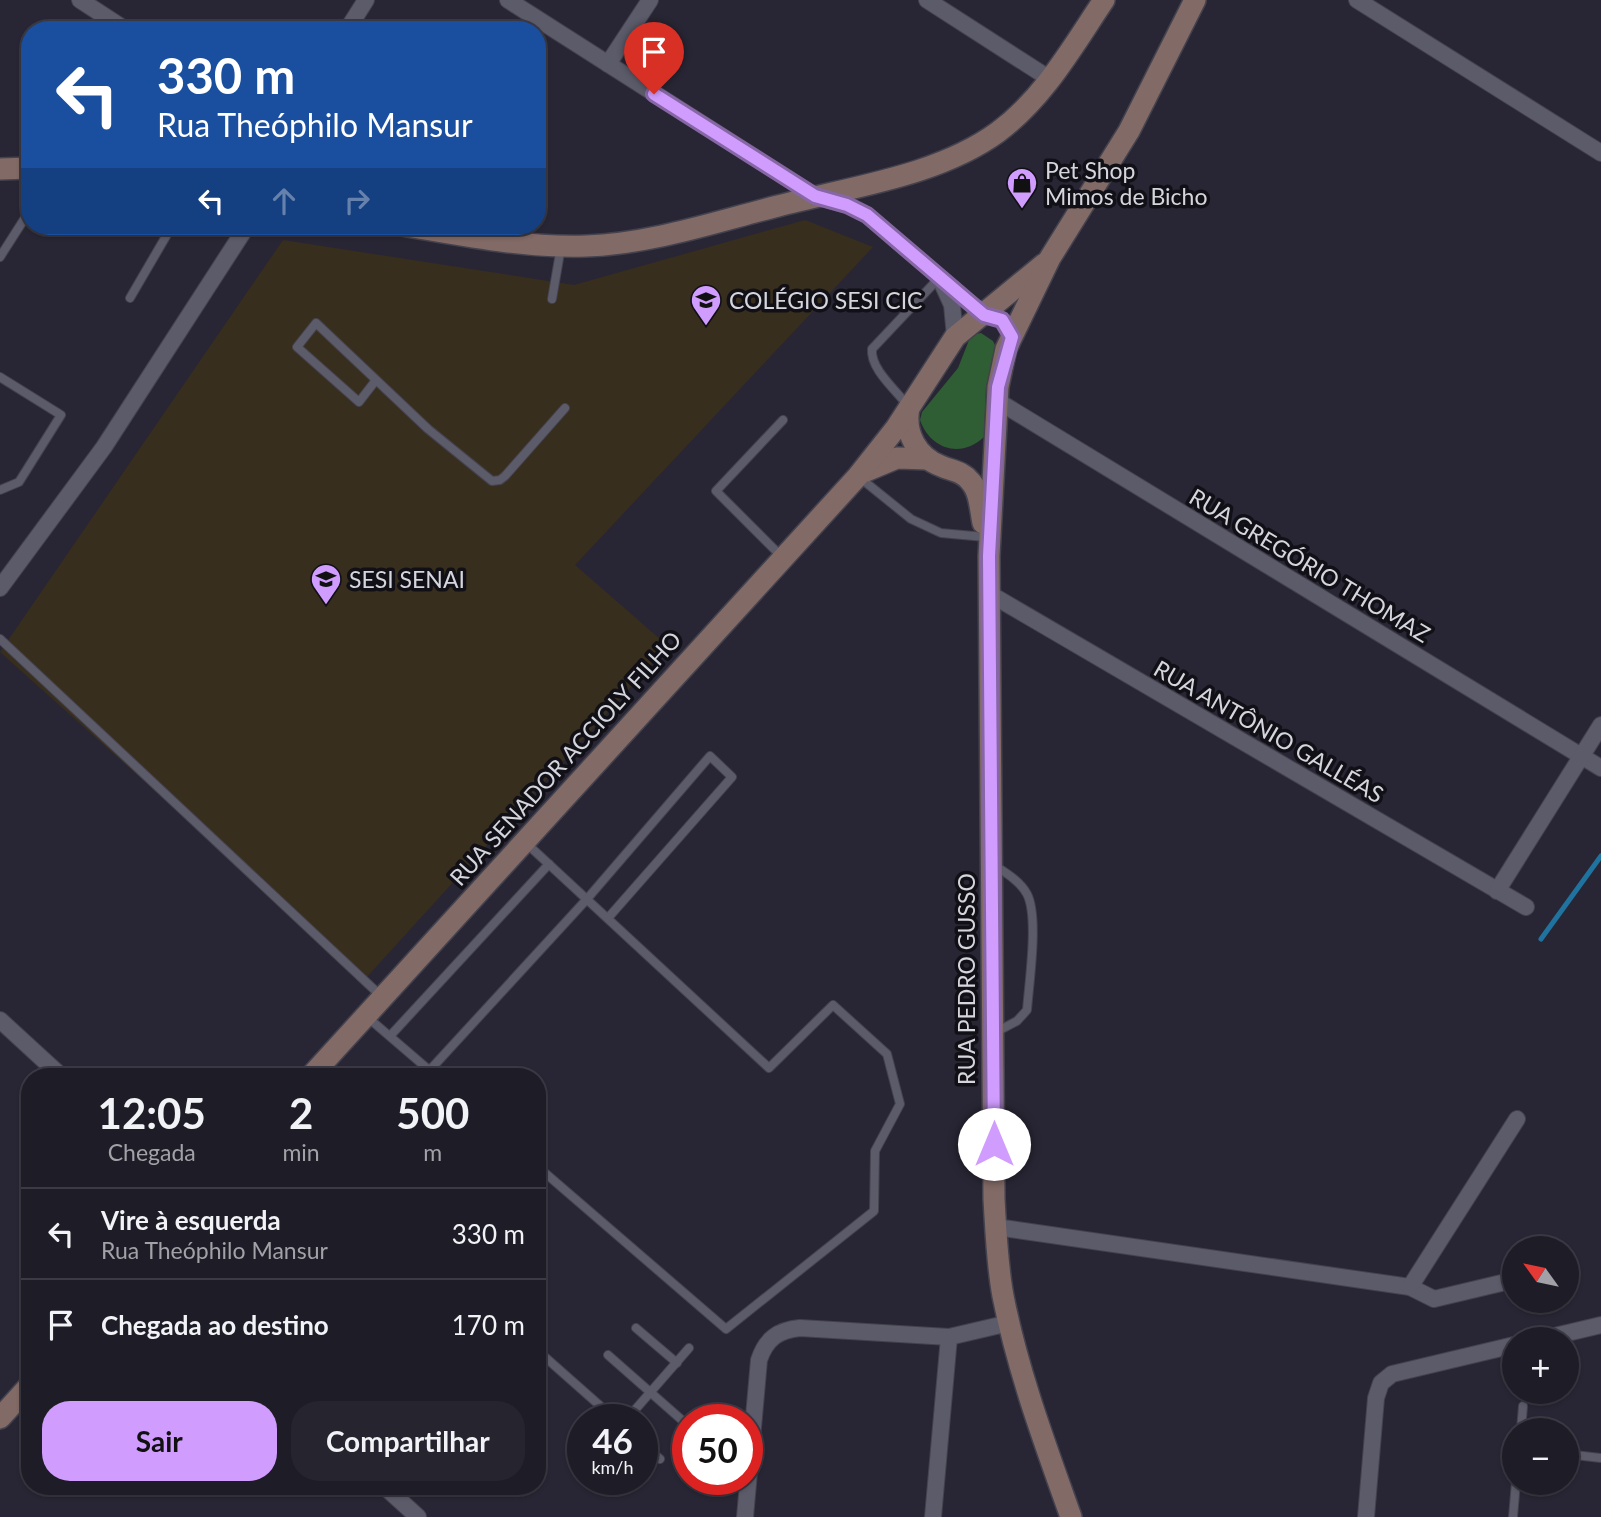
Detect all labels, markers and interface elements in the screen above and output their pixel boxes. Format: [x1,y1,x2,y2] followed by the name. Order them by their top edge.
[624,22,684,94] pin
[635,33,673,71] icon: arrive
[157,46,295,104] text: 330 m
[42,49,133,140] icon: left
[157,105,473,144] text: Rua Theóphilo Mansur
[1045,156,1207,210] place label: Pet Shop Mimos de Bicho
[1005,166,1039,210] shop icon: Pet Shop Mimos de Bicho
[192,182,230,220] icon: left
[265,182,303,220] icon: ahead
[338,182,376,220] icon: right
[689,283,723,327] school or university icon: COLÉGIO SESI CIC
[729,286,922,314] place label: COLÉGIO SESI CIC
[1185,482,1435,648] street label: RUA GREGÓRIO THOMAZ
[309,562,343,606] school or university icon: SESI SENAI
[349,565,465,593] place label: SESI SENAI
[443,625,687,891] street label: RUA SENADOR ACCIOLY FILHO
[1149,654,1389,808] street label: RUA ANTÔNIO GALLÉAS
[952,873,980,1085] street label: RUA PEDRO GUSSO
[98,1088,206,1138] text: 12:05
[289,1088,313,1138] text: 2
[396,1088,469,1138] text: 500
[957,1107,1031,1181] position arrow
[108,1138,196,1166] text: Chegada
[282,1138,320,1166] text: min
[423,1138,442,1166] text: m
[101,1204,281,1236] text: Vire à esquerda
[42,1215,80,1253] icon: left
[452,1218,525,1250] text: 330 m
[101,1236,328,1264] text: Rua Theóphilo Mansur
[1502,1236,1578,1312] north arrow
[1502,1236,1579,1495] map controls
[42,1306,80,1344] icon: arrive
[101,1309,329,1341] text: Chegada ao destino
[452,1309,525,1341] text: 170 m
[1502,1327,1579,1404] button: +
[42,1401,277,1481] button: Sair
[291,1401,525,1481] button: Compartilhar
[672,1404,763,1495] speed limit sign: 50
[1502,1418,1579,1495] button: −
[592,1419,633,1461] text: 46
[591,1456,634,1478] text: km/h

